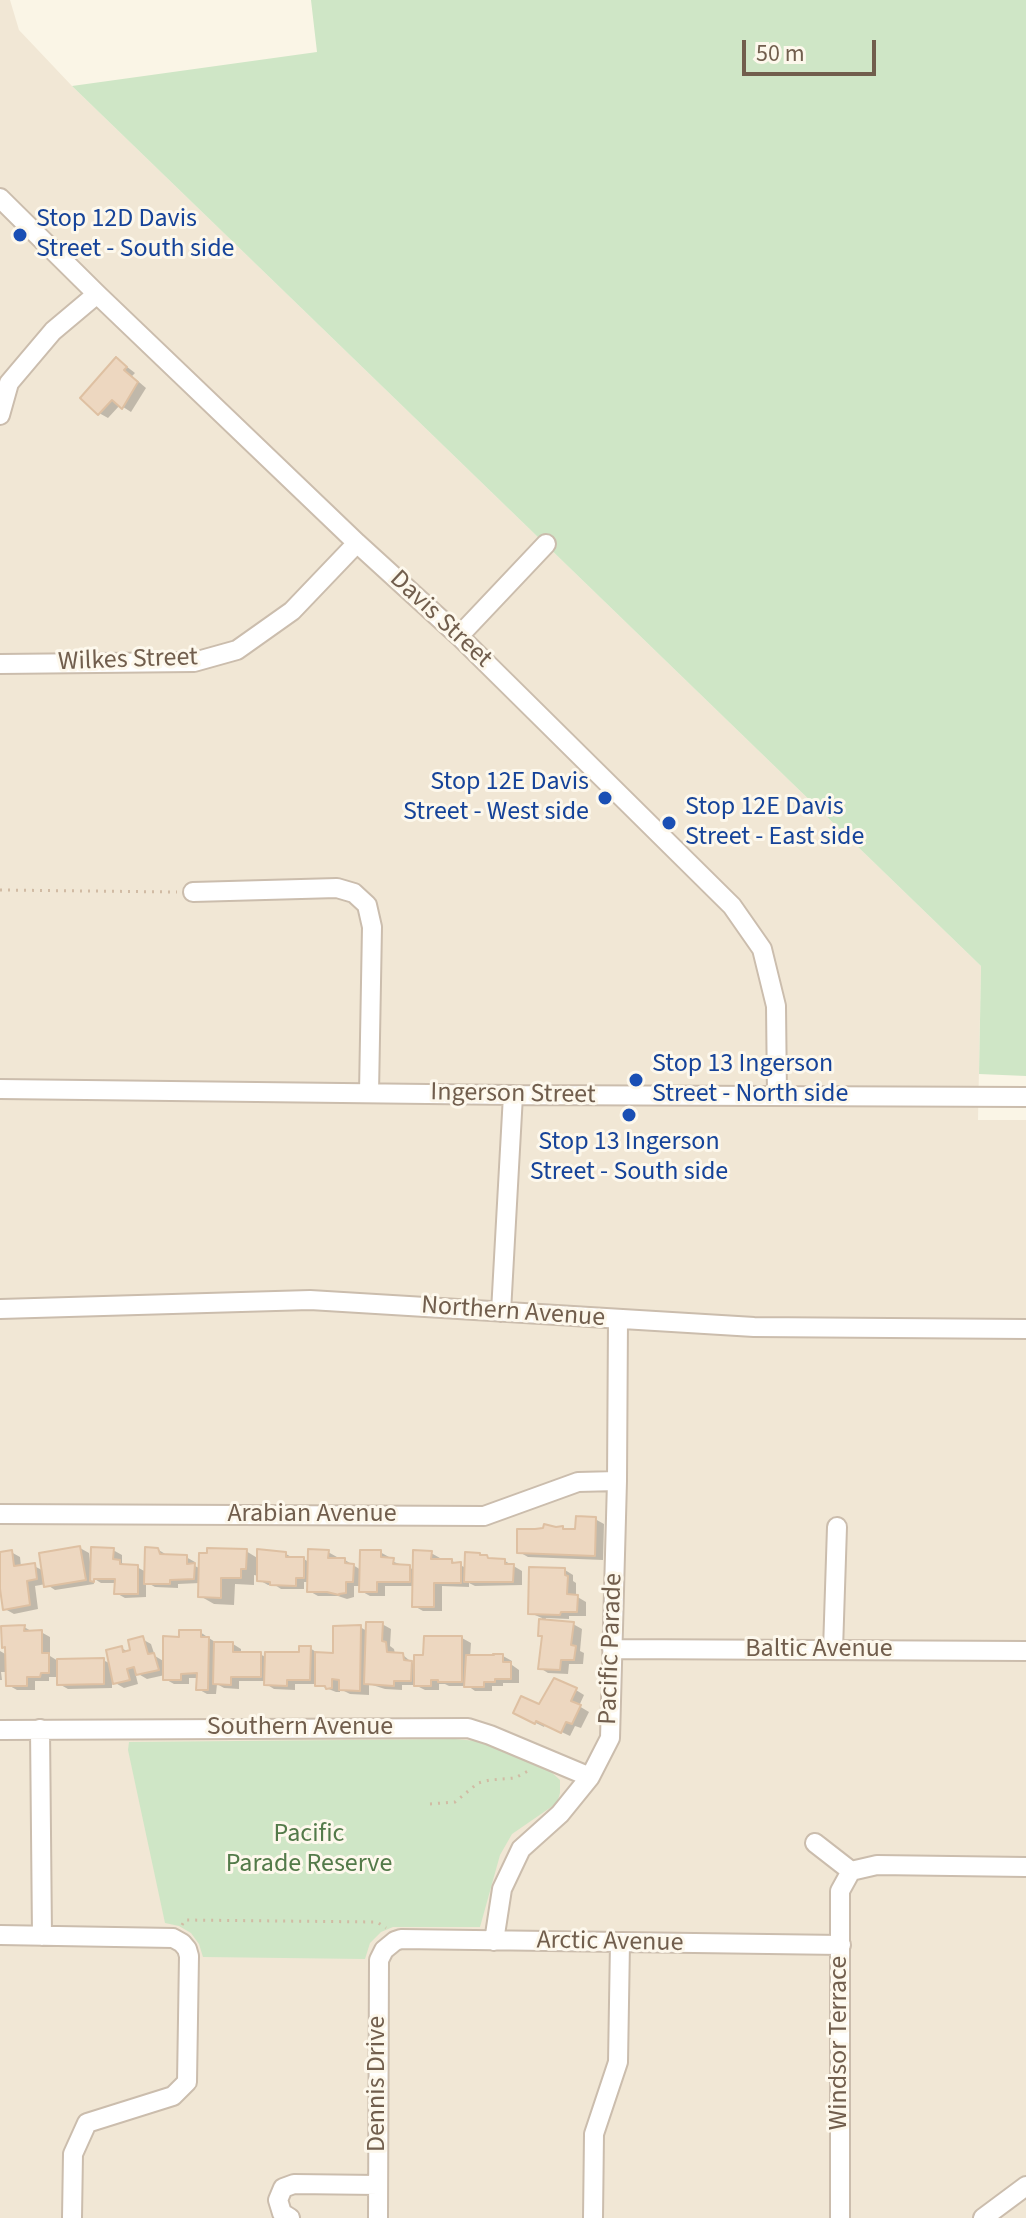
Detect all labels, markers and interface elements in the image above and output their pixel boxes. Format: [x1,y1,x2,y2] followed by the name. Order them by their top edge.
[746,24,880,74] scale bar
[756,36,805,71] text: 50 m
[36,204,234,266] place label: Stop 12D Davis Street - South side
[11,226,29,244] marker: Stop 12D Davis Street - South side
[382,565,498,675] street label: Davis Street
[58,643,198,679] street label: Wilkes Street
[403,767,589,828] place label: Stop 12E Davis Street - West side
[596,789,614,807] marker: Stop 12E Davis Street - West side
[685,792,864,854] place label: Stop 12E Davis Street - East side
[660,814,678,832] marker: Stop 12E Davis Street - East side
[652,1049,848,1110] place label: Stop 13 Ingerson Street - North side
[627,1071,645,1089] marker: Stop 13 Ingerson Street - North side
[430,1078,596,1112] street label: Ingerson Street
[620,1106,638,1124] marker: Stop 13 Ingerson Street - South side
[530,1127,728,1188] place label: Stop 13 Ingerson Street - South side
[420,1291,606,1335] street label: Northern Avenue
[227,1499,397,1531] street label: Arabian Avenue
[594,1573,630,1725] street label: Pacific Parade
[745,1634,893,1666] street label: Baltic Avenue
[207,1712,393,1744] street label: Southern Avenue
[226,1819,392,1880] park label: Pacific Parade Reserve
[536,1926,684,1960] street label: Arctic Avenue
[824,1956,856,2130] street label: Windsor Terrace
[362,2016,394,2152] street label: Dennis Drive

